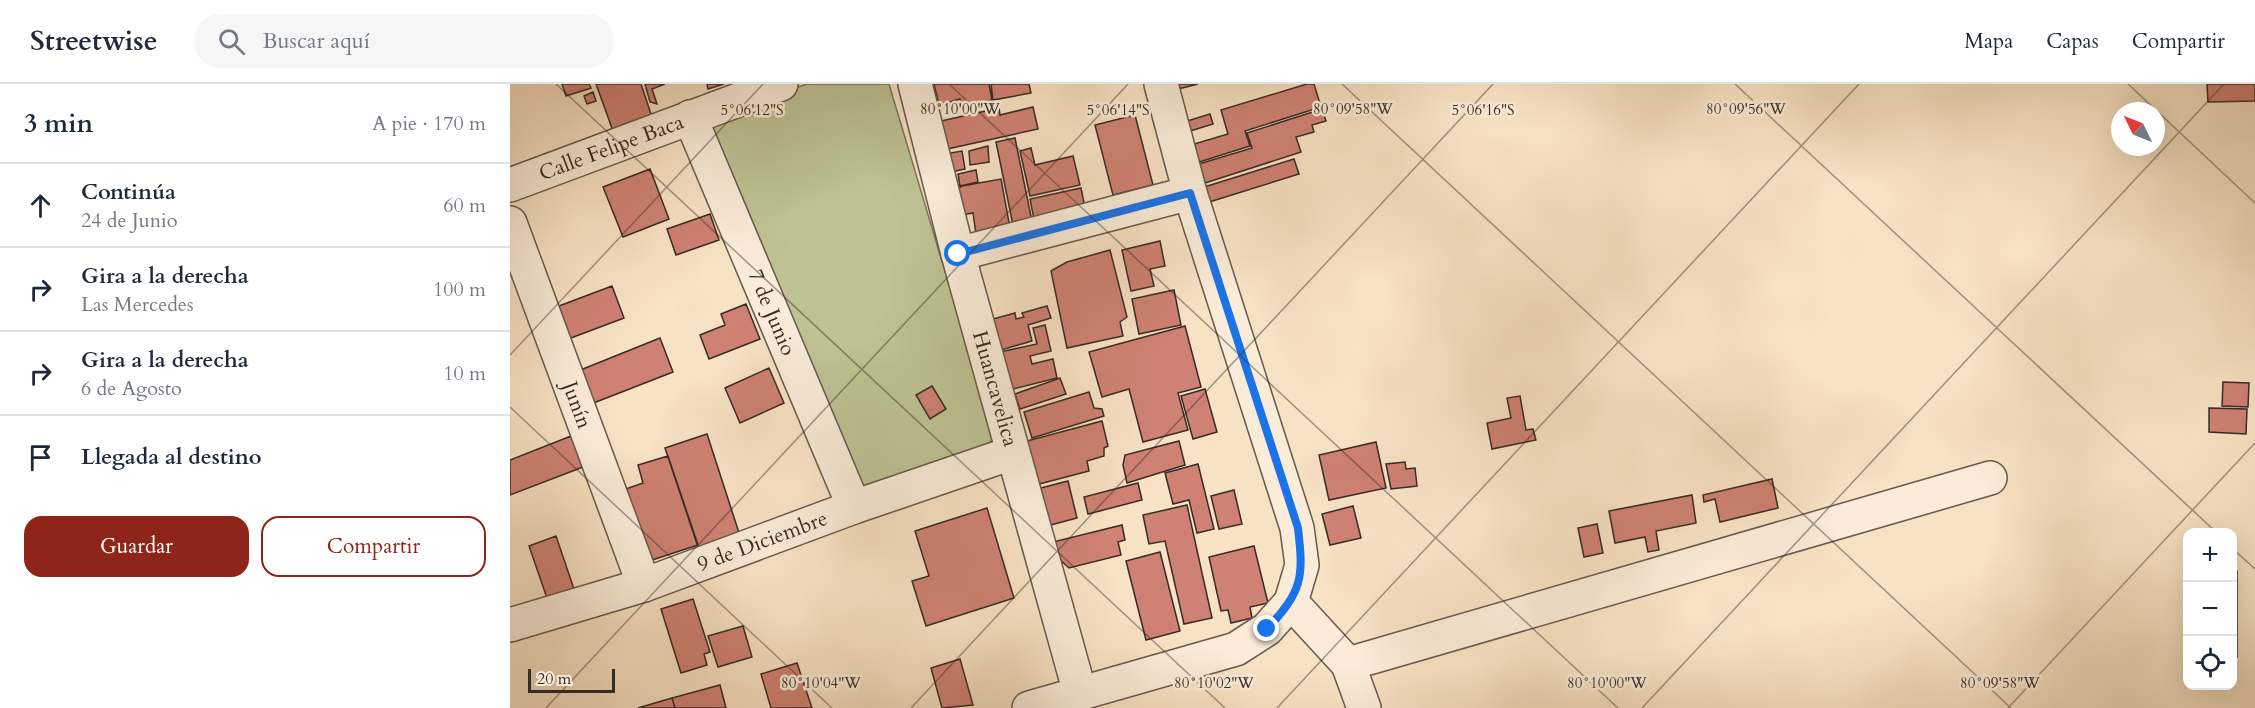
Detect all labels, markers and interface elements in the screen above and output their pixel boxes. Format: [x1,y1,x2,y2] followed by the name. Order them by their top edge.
[194,14,614,68] search box
[30,22,158,60] text: Streetwise
[215,25,248,58] icon: search
[263,26,370,56] text: Buscar aquí
[1964,27,2013,56] text: Mapa
[2046,27,2099,56] text: Capas
[2132,27,2225,56] text: Compartir
[920,99,1000,119] text: 80°10'00"W
[1313,99,1393,119] text: 80°09'58"W
[1706,99,1786,119] text: 80°09'56"W
[720,100,784,120] text: 5°06'12"S
[1086,100,1150,120] text: 5°06'14"S
[1451,100,1515,120] text: 5°06'16"S
[2111,102,2165,156] north arrow
[24,106,93,141] text: 3 min
[535,107,688,187] street label: Calle Felipe Baca
[372,110,486,137] text: A pie · 170 m
[81,177,176,207] text: Continúa
[24,189,57,222] icon: ahead
[443,192,486,219] text: 60 m
[81,207,178,234] text: 24 de Junio
[944,240,970,266] route start
[81,261,249,291] text: Gira a la derecha
[741,265,803,360] street label: 7 de Junio
[24,273,57,306] icon: right
[433,276,486,303] text: 100 m
[81,291,194,318] text: Las Mercedes
[966,327,1025,450] street label: Huancavelica
[81,345,249,375] text: Gira a la derecha
[24,357,57,390] icon: right
[443,360,486,387] text: 10 m
[554,374,599,433] street label: Junín
[81,375,182,402] text: 6 de Agosto
[24,441,57,474] icon: arrive
[81,442,262,472] text: Llegada al destino
[693,504,832,579] street label: 9 de Diciembre
[24,516,249,577] button: Guardar
[261,516,486,577] button: Compartir
[2183,528,2237,690] map controls
[2183,528,2237,582] button: +
[2183,582,2237,636] button: −
[1253,615,1279,641] route end
[2183,636,2237,690] button: locate
[528,666,615,694] scale bar
[537,668,571,690] text: 20 m
[781,673,861,693] text: 80°10'04"W
[1174,673,1254,693] text: 80°10'02"W
[1567,673,1647,693] text: 80°10'00"W
[1960,673,2040,693] text: 80°09'58"W

